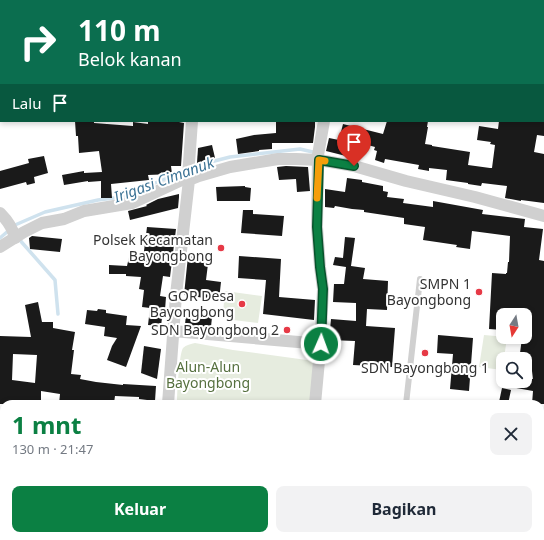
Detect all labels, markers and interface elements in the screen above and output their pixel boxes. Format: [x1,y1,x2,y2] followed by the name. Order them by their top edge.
[78,11,161,49] text: 110 m
[12,16,64,68] icon: right
[78,47,182,71] text: Belok kanan
[49,92,71,114] icon: arrive
[12,93,41,113] text: Lalu
[337,125,371,166] pin
[343,131,365,153] icon: arrive
[110,151,217,207] water label: Irigasi Cimanuk
[93,230,213,265] place label: Polsek Kecamatan Bayongbong
[216,243,226,253] marker: Polsek Kecamatan Bayongbong
[387,274,471,309] place label: SMPN 1 Bayongbong
[150,286,234,321] place label: GOR Desa Bayongbong
[474,287,484,297] marker: SMPN 1 Bayongbong
[237,299,247,309] marker: GOR Desa Bayongbong
[496,308,532,344] north arrow
[496,308,532,388] map controls
[151,320,279,339] place label: SDN Bayongbong 2
[300,323,342,365] position arrow
[282,325,292,335] marker: SDN Bayongbong 2
[420,348,430,358] marker: SDN Bayongbong 1
[496,352,532,388] button: search
[166,357,250,392] park label: Alun-Alun Bayongbong
[361,358,489,377] place label: SDN Bayongbong 1
[12,408,81,441] text: 1 mnt
[490,413,532,455] button: close
[12,440,93,458] text: 130 m · 21:47
[12,486,268,532] button: Keluar
[276,486,532,532] button: Bagikan

